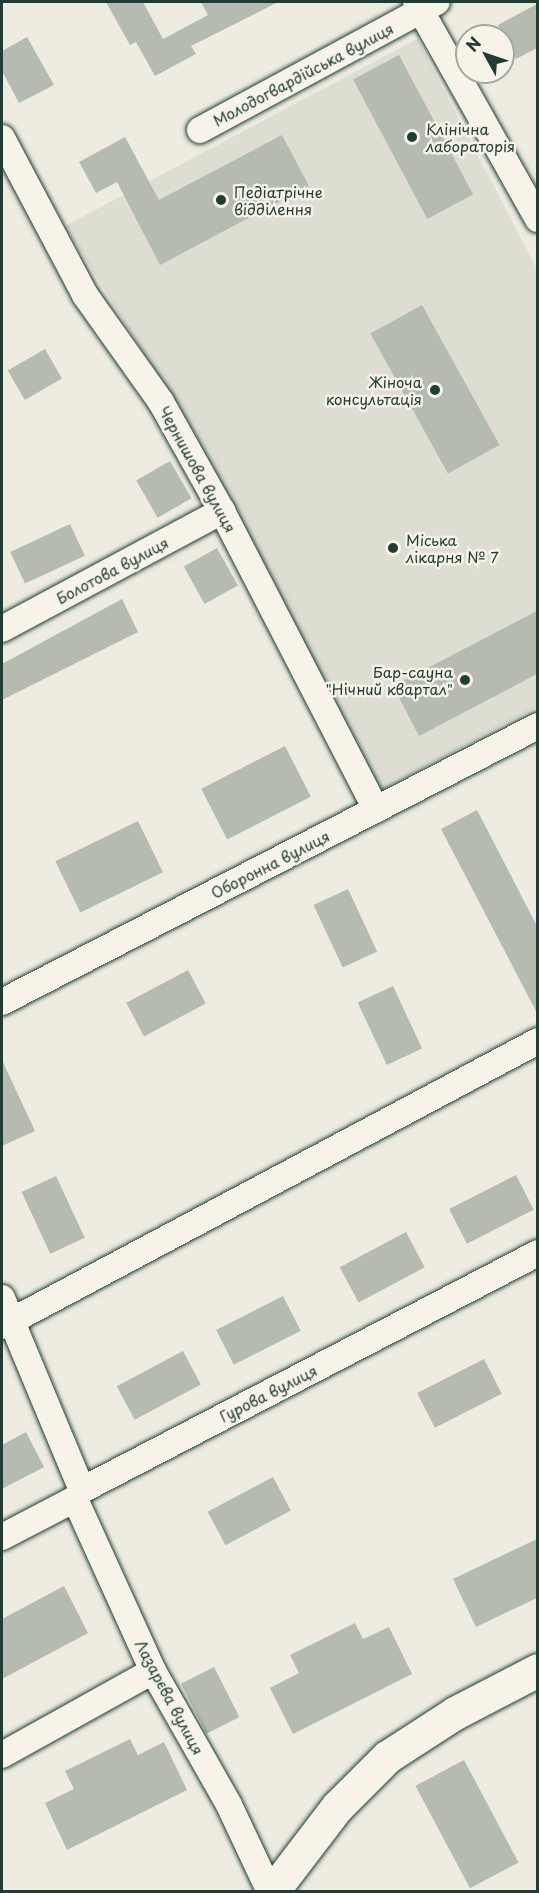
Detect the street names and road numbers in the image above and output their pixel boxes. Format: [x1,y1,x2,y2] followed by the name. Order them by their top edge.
[209,19,397,129] street label: Молодогвардійська вулиця
[156,403,240,535] street label: Чернишова вулиця
[52,533,172,607] street label: Болотова вулиця
[207,826,333,902] street label: Оборонна вулиця
[216,1361,320,1425] street label: Гурова вулиця
[132,1636,208,1758] street label: Лазарєва вулиця

